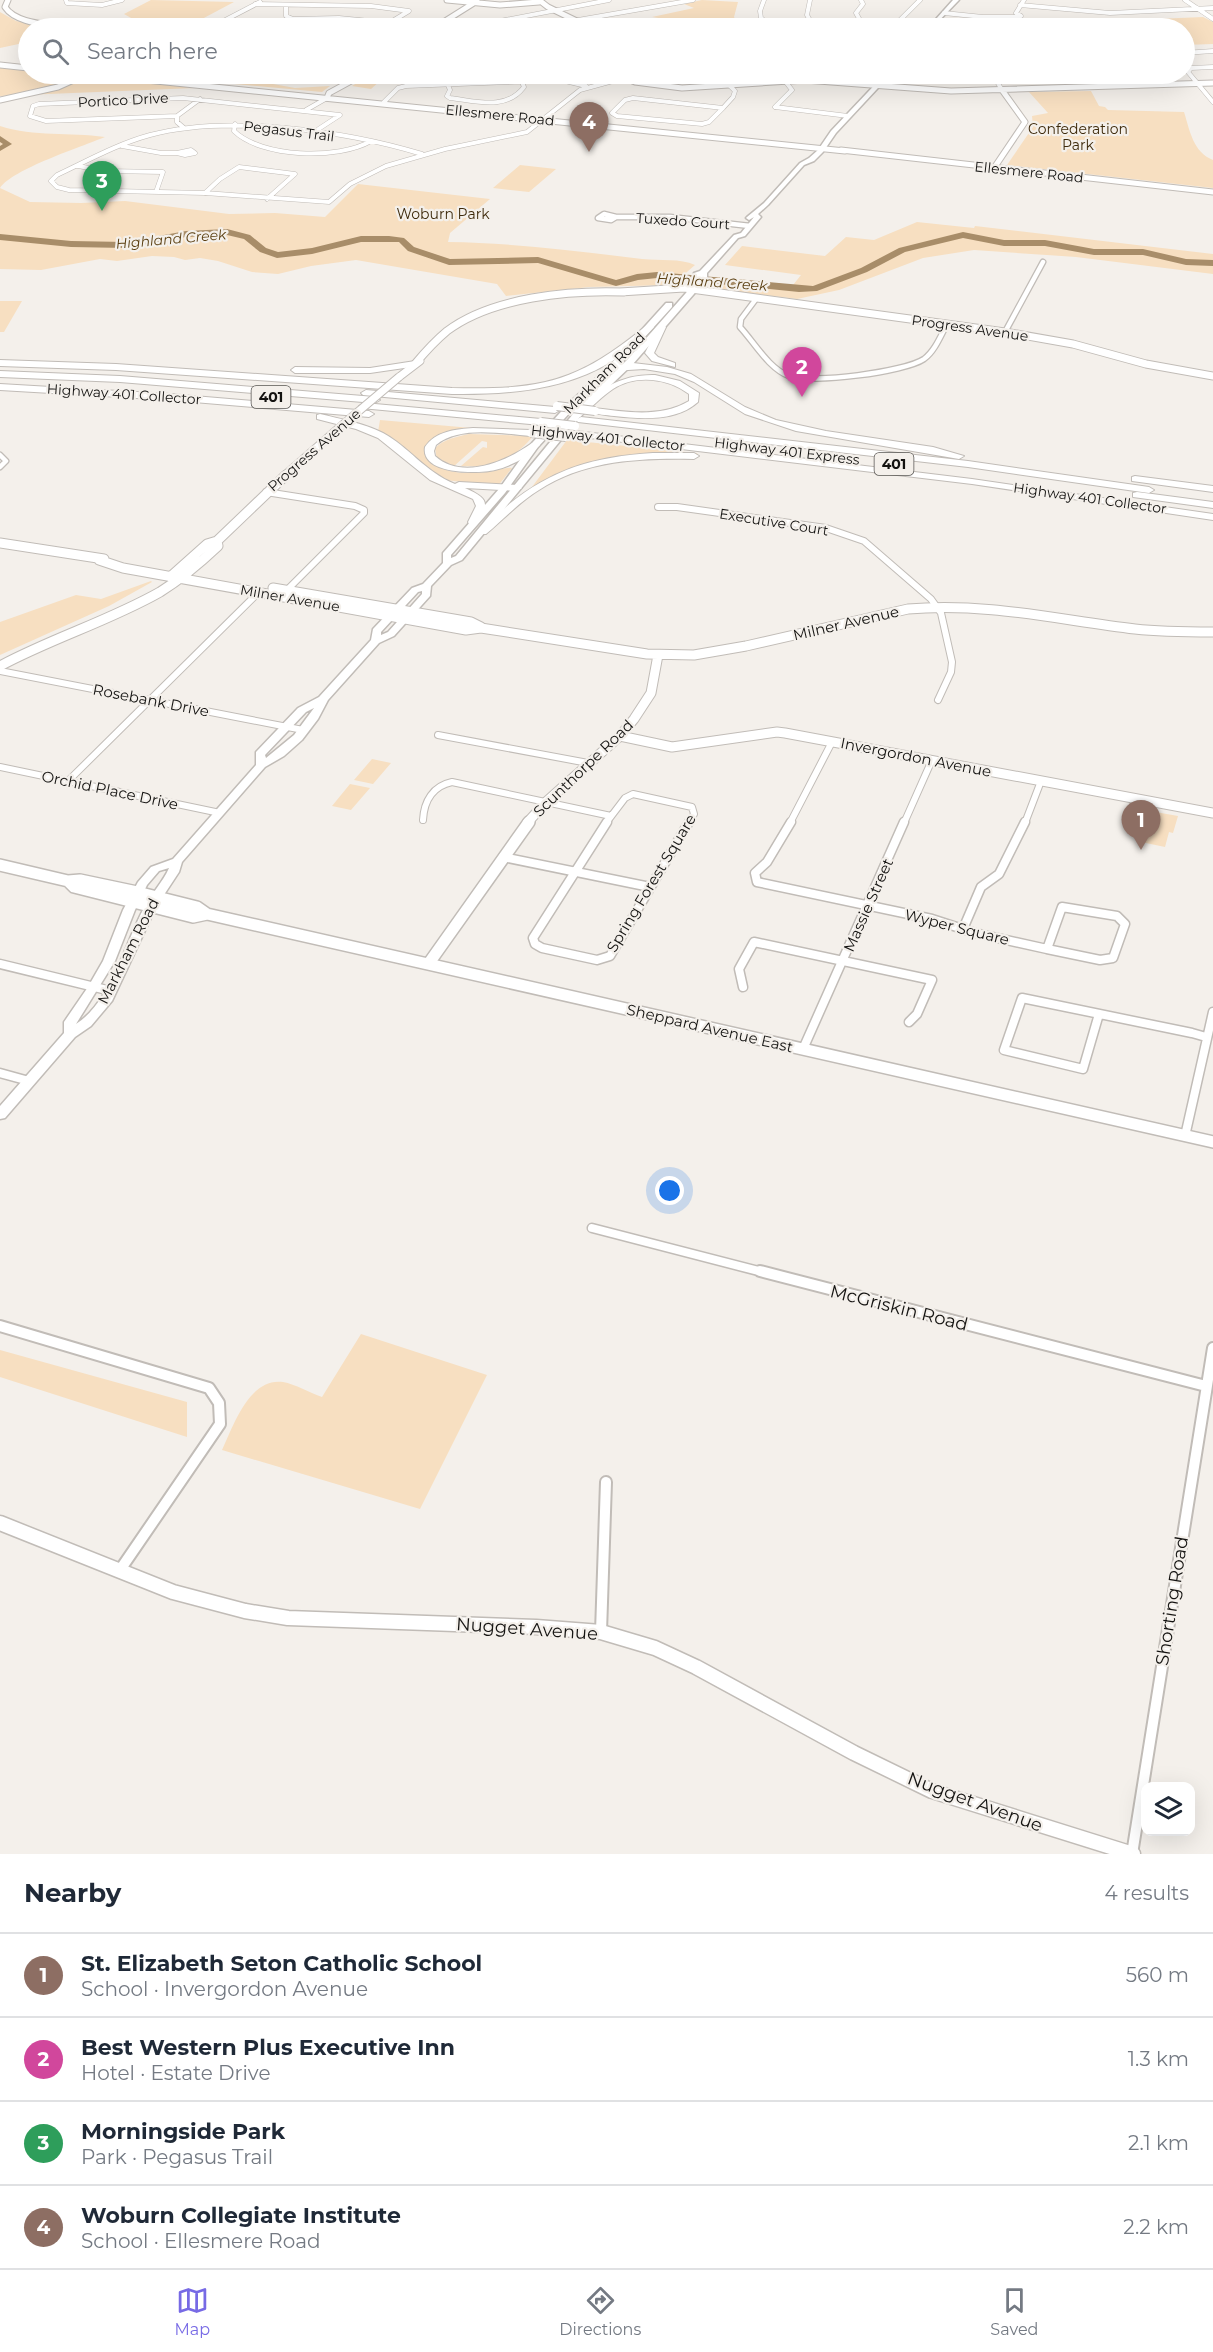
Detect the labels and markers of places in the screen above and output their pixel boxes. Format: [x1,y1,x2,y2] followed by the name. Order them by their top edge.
[570,102,608,152] pin: 4
[82,162,122,211] pin: 3
[782,348,822,397] pin: 2
[1122,800,1160,850] pin: 1

